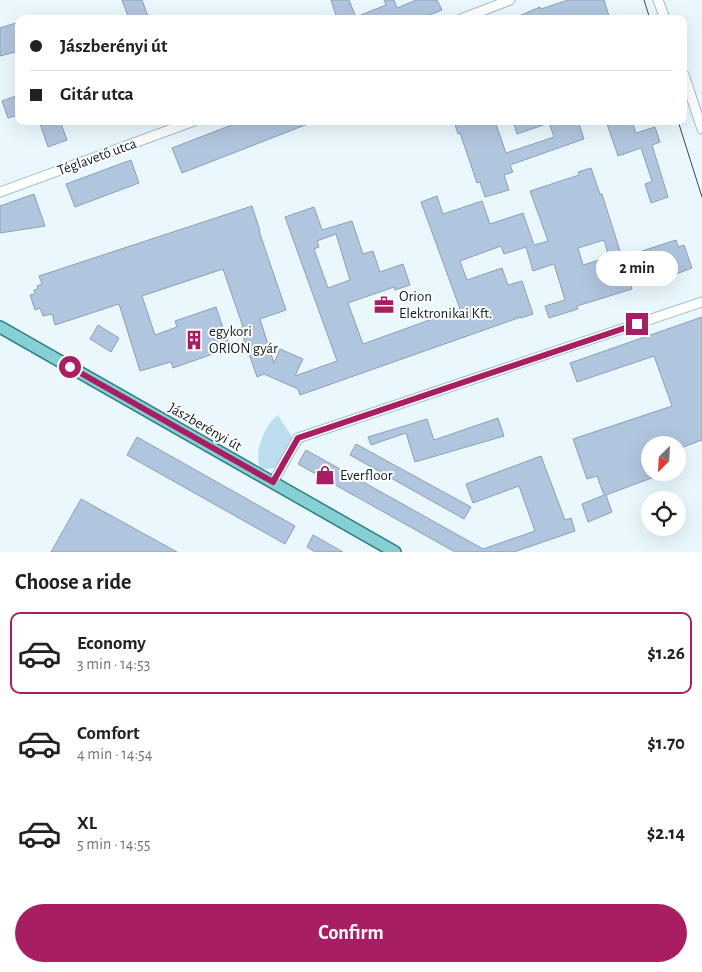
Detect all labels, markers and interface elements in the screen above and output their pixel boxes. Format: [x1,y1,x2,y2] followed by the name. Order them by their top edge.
[60,37,167,56] text: Jászberényi út
[60,85,134,104] text: Gitár utca
[55,136,139,178] street label: Téglavető utca
[596,252,678,286] callout: 2 min
[619,260,655,276] text: 2 min
[399,289,492,321] place label: Orion Elektronikai Kft.
[373,294,395,316] office icon: Orion Elektronikai Kft.
[626,313,648,335] route end
[209,324,278,356] place label: egykori ORION gyár
[183,329,205,351] building icon: egykori ORION gyár
[59,356,81,378] route start
[166,400,244,454] street label: Jászberényi út
[641,436,686,481] north arrow
[641,436,686,536] map controls
[314,464,336,486] shop icon: Everfloor
[340,468,393,483] place label: Everfloor
[641,491,686,536] button: locate
[15,571,131,593] text: Choose a ride
[17,631,62,676] icon: car
[77,634,146,653] text: Economy
[647,644,685,663] text: $1.26
[77,656,150,672] text: 3 min · 14:53
[17,721,62,766] icon: car
[77,724,139,743] text: Comfort
[647,734,685,753] text: $1.70
[77,746,152,762] text: 4 min · 14:54
[17,811,62,856] icon: car
[77,814,97,833] text: XL
[647,824,685,843] text: $2.14
[77,836,150,852] text: 5 min · 14:55
[15,904,687,962] button: Confirm

